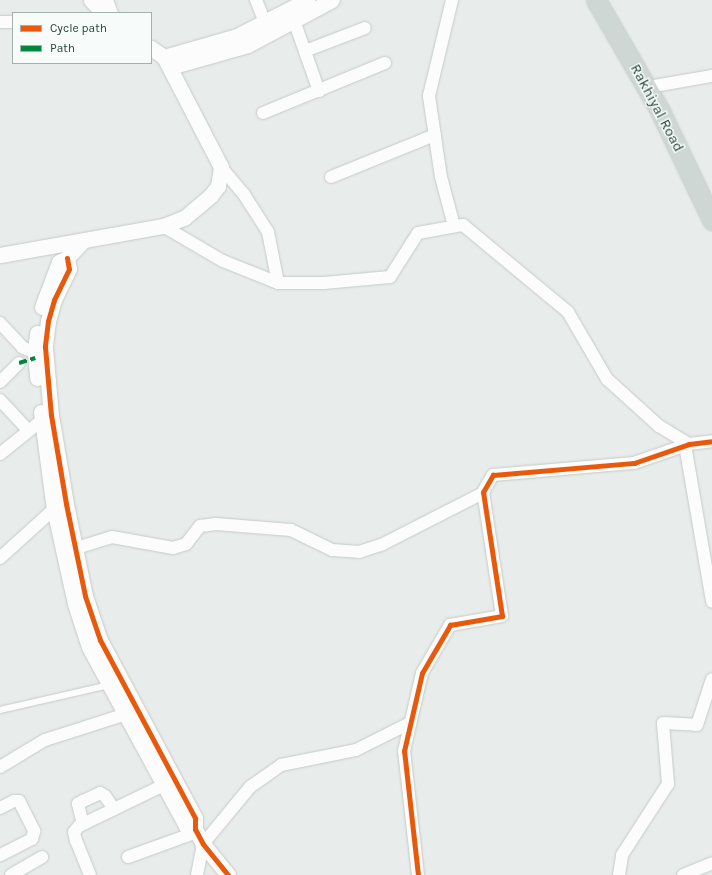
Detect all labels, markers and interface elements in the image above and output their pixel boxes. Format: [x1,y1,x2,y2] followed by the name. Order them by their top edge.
[12,12,152,64] legend
[50,21,107,35] text: Cycle path
[50,41,75,55] text: Path
[626,61,688,155] street label: Rakhiyal Road

